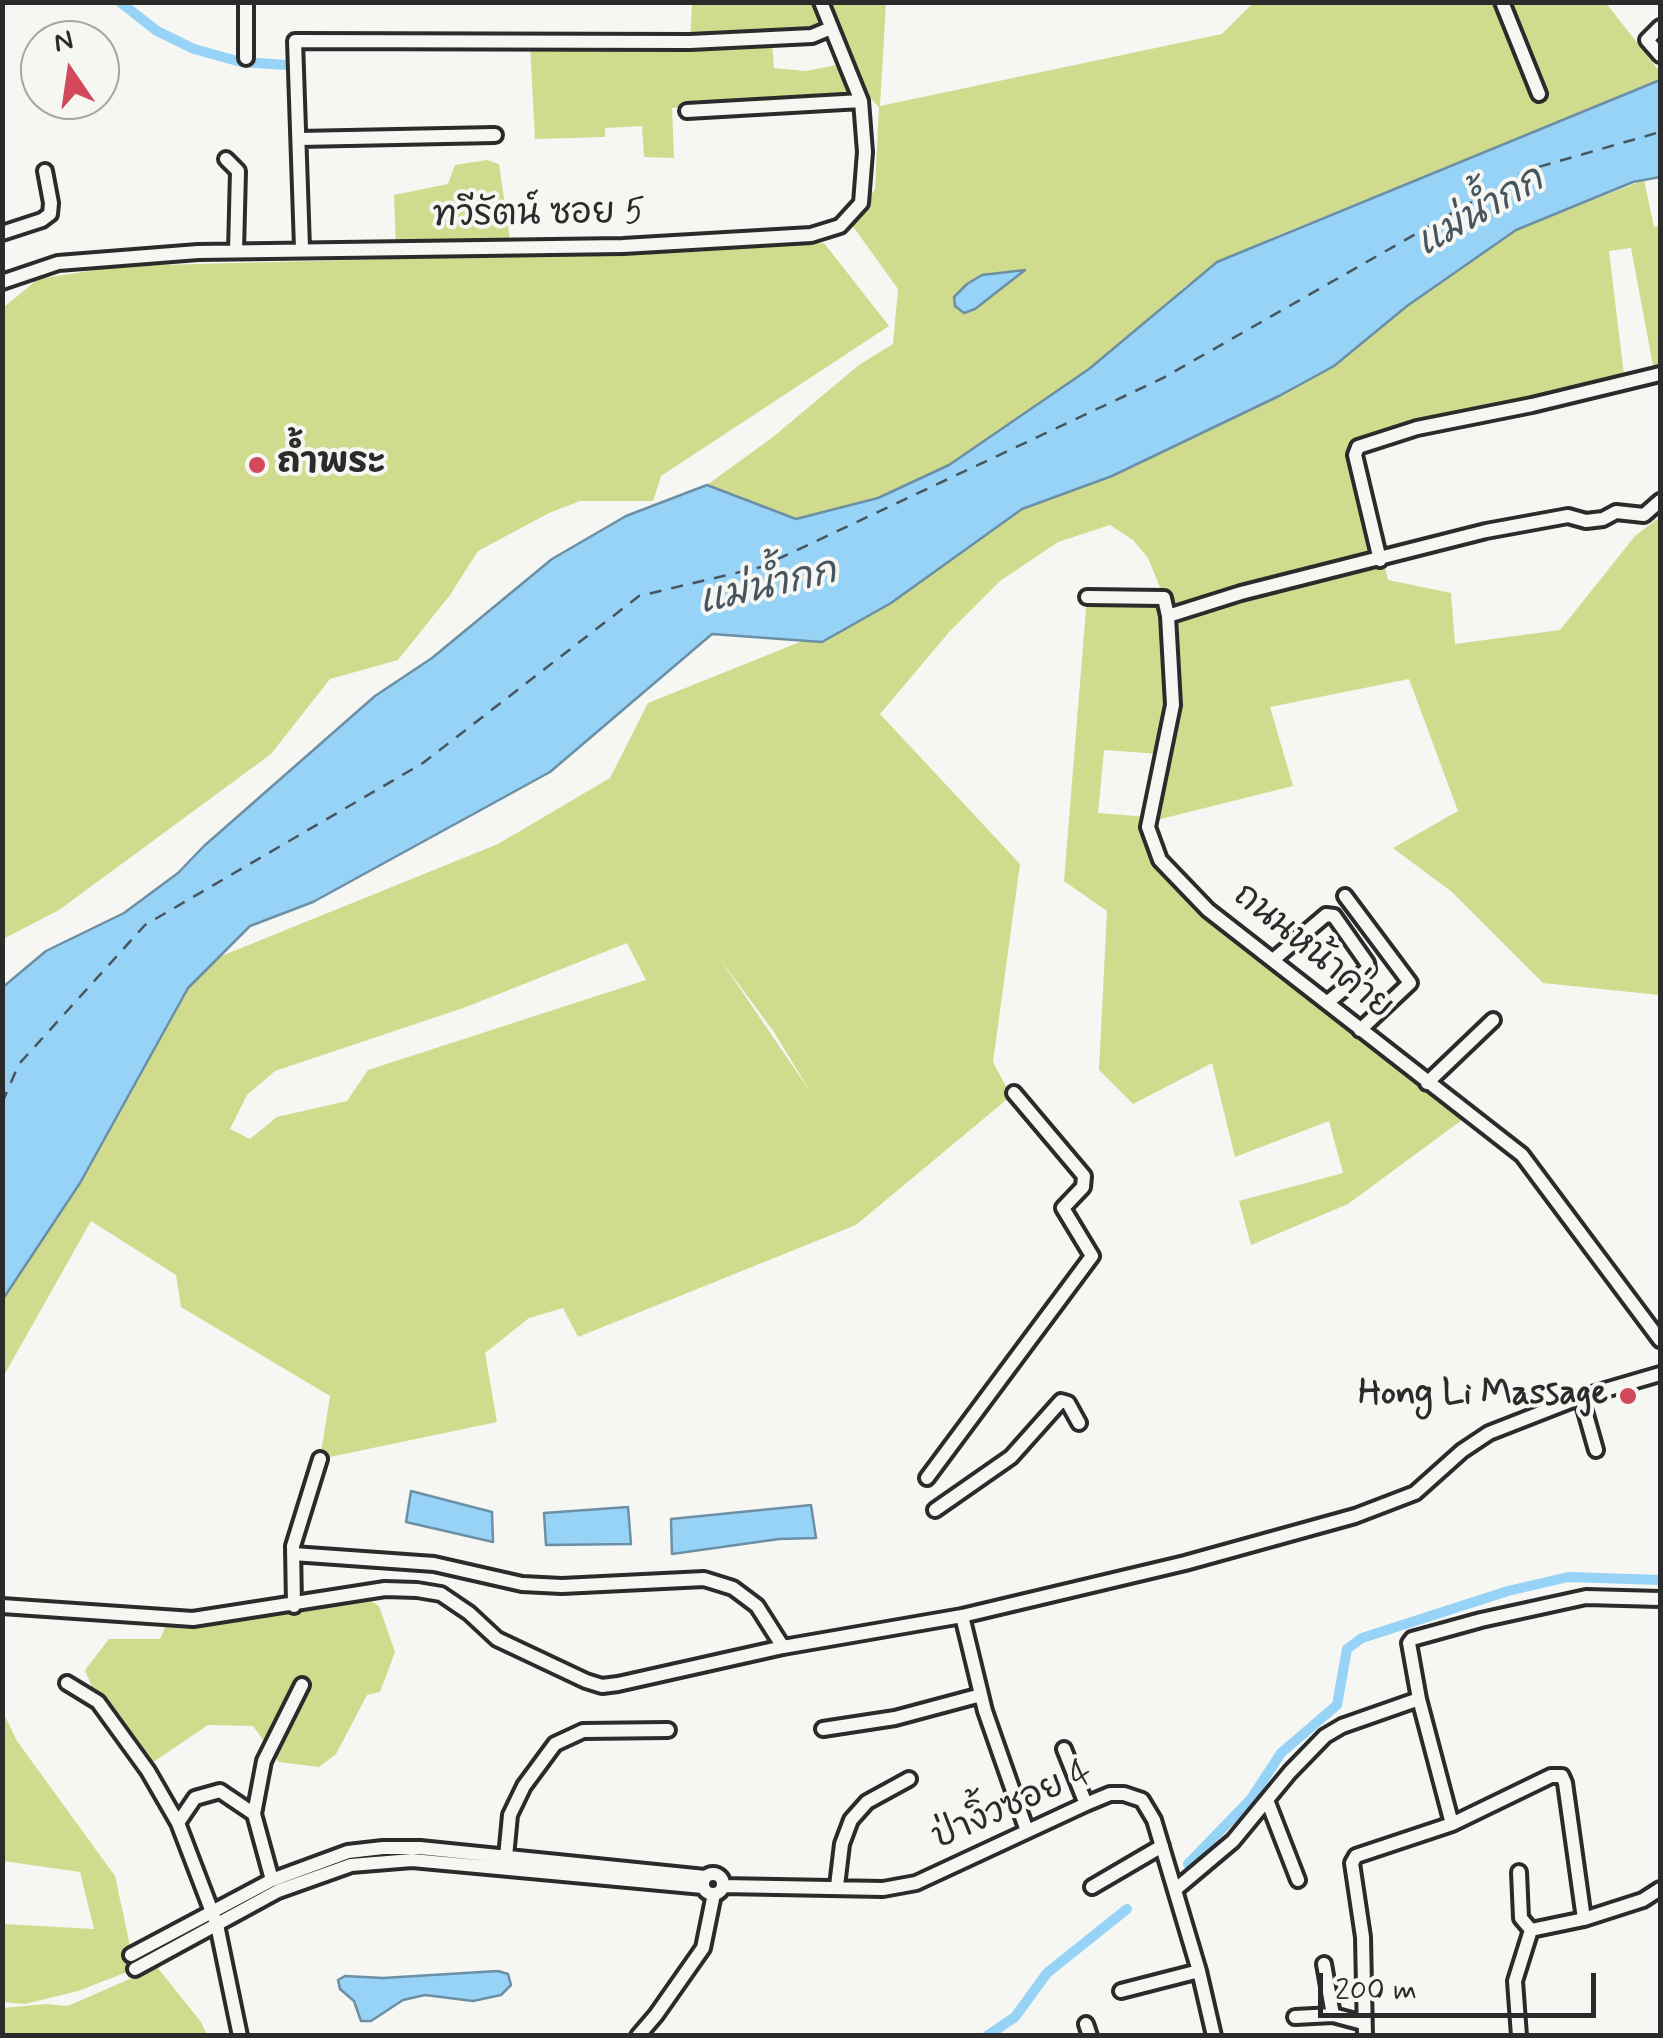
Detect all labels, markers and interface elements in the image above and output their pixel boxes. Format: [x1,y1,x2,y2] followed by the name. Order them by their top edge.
[20,20,120,120] north arrow
[50,22,77,62] text: N
[1409,159,1553,269] water label: แม่น้ำกก
[432,193,646,239] street label: ทวีรัตน์ ซอย 5
[277,444,385,486] place label: ถ้ำพระ
[246,454,268,476] marker: ถ้ำพระ
[695,551,841,627] water label: แม่น้ำกก
[1224,876,1400,1030] street label: ถนนหน้าค่าย
[1358,1375,1608,1417] place label: Hong Li Massage
[1617,1385,1639,1407] marker: Hong Li Massage
[927,1753,1099,1861] street label: ป่างิ้วซอย 4
[1323,1953,1600,2015] scale bar
[1335,1971,1417,2010] text: 200 m

